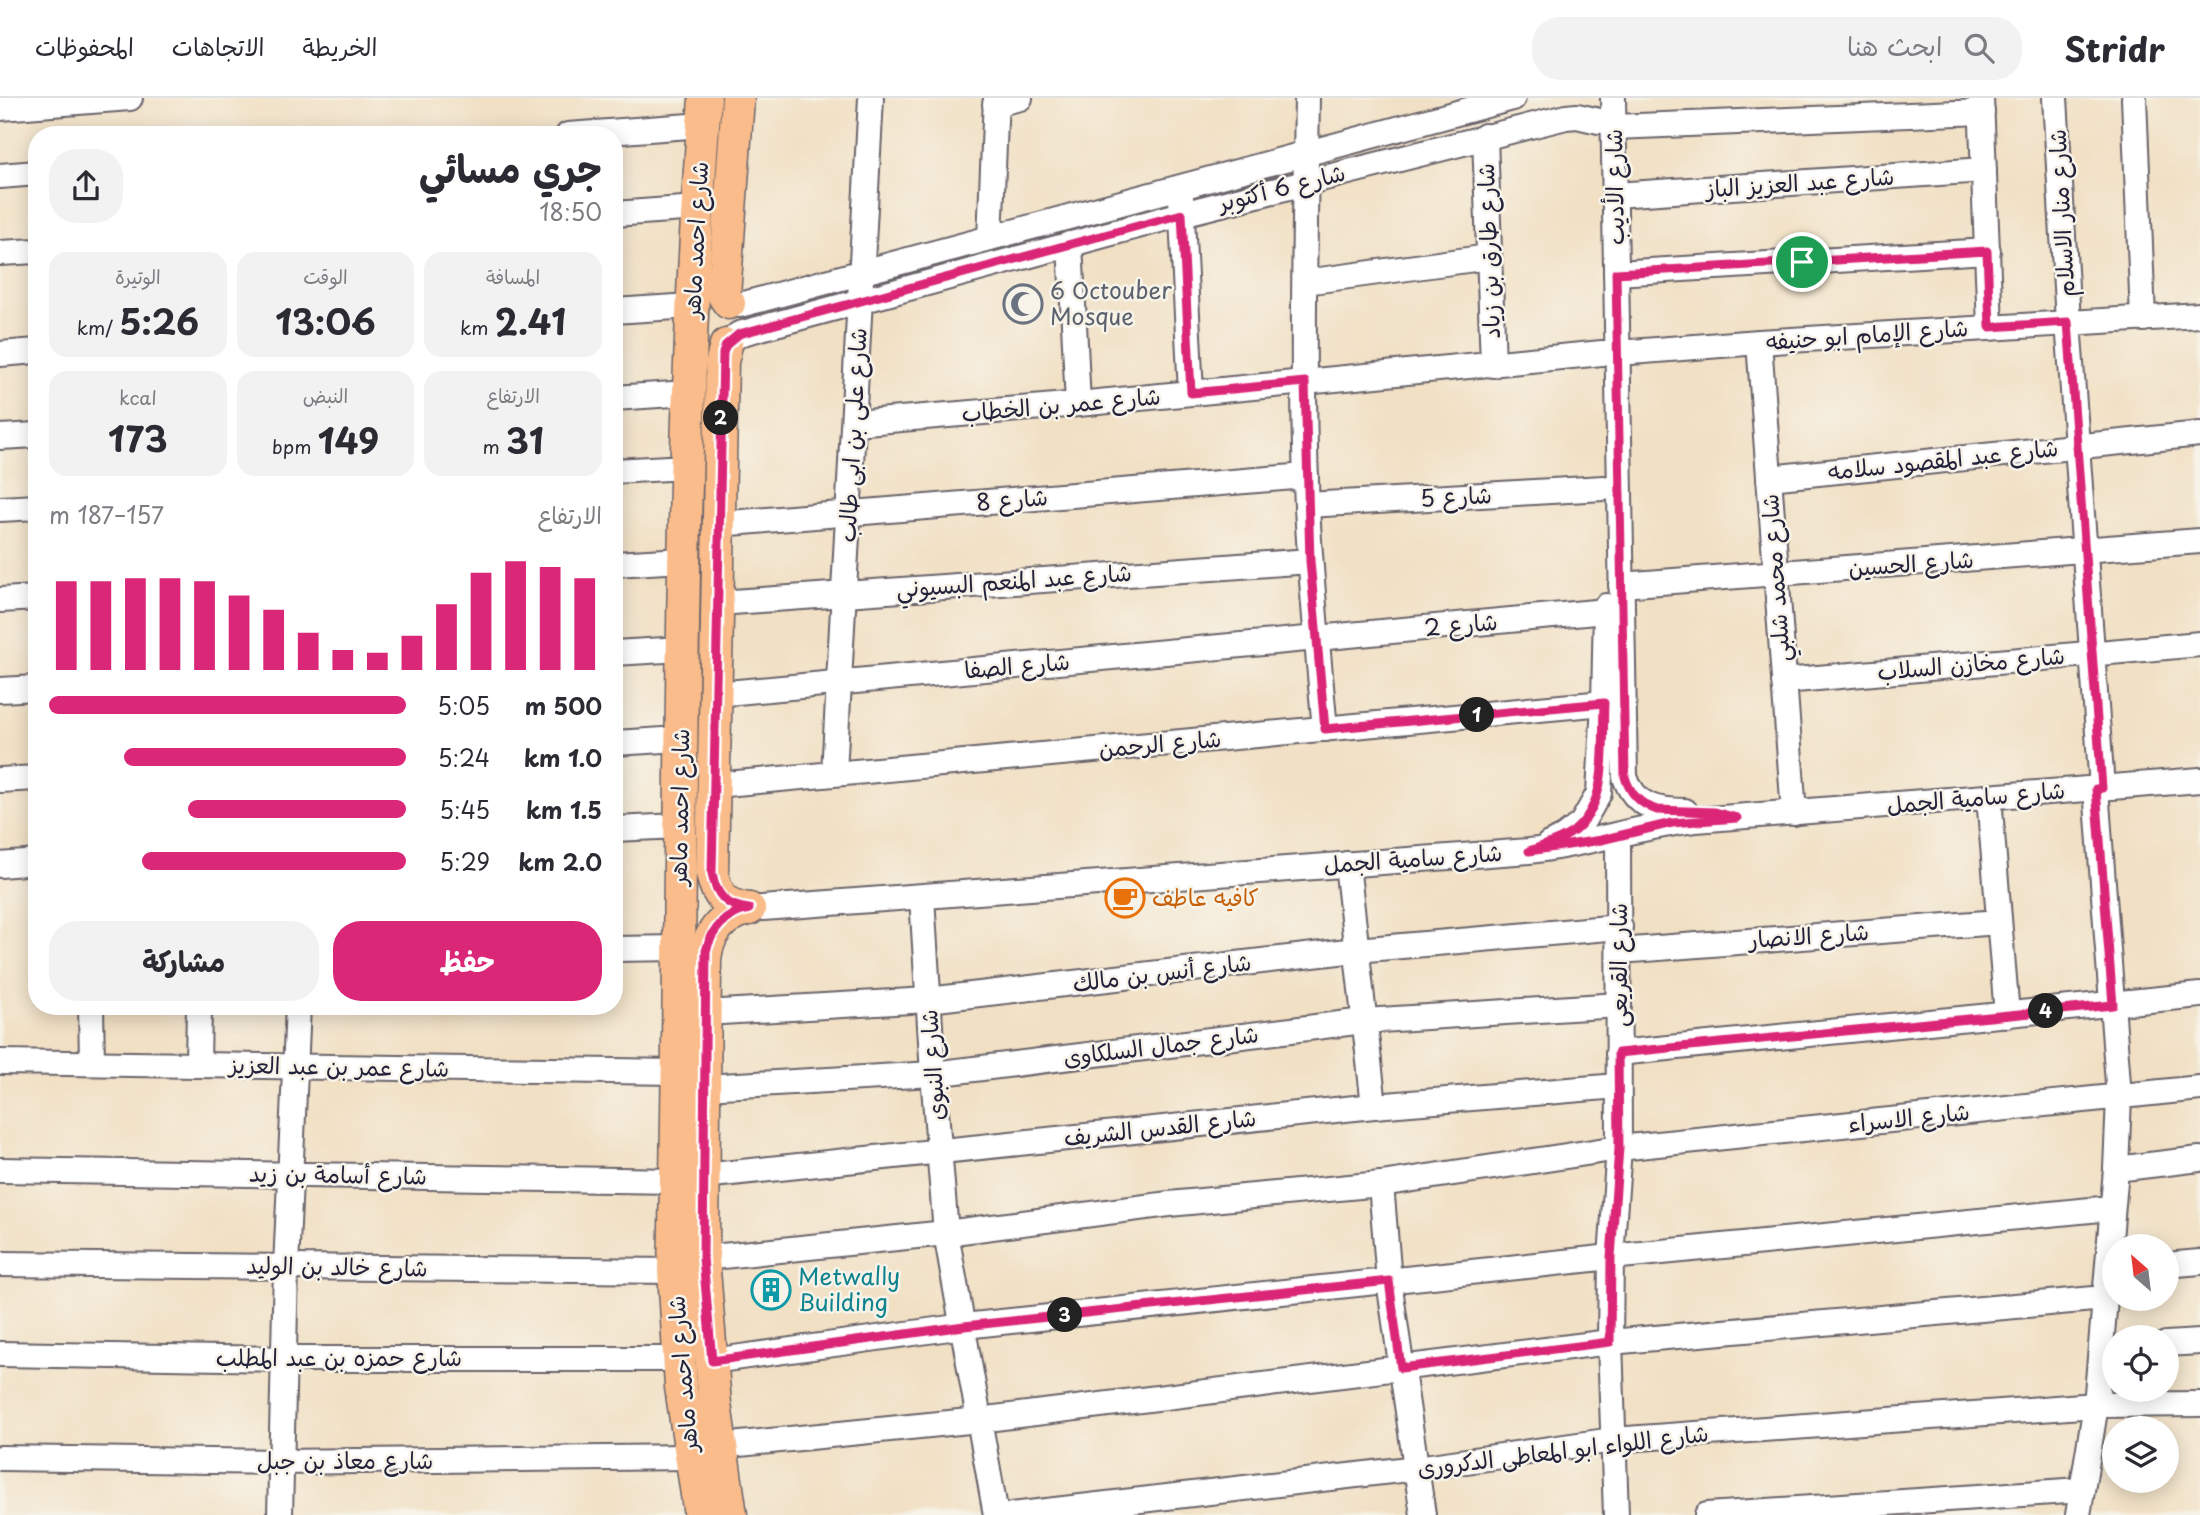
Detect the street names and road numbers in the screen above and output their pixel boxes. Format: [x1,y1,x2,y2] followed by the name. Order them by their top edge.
[2039,128,2084,298] street label: شارع منار الاسلام
[1595,129,1632,245] street label: شارع الأديب
[1212,154,1349,220] street label: شارع 6 أكتوبر
[1703,157,1895,206] street label: شارع عبد العزيز الباز
[673,161,716,321] street label: شارع احمد ماهر
[1467,163,1508,339] street label: شارع طارق بن زياد
[1764,309,1969,360] street label: شارع الإمام ابو حنيفه
[828,327,875,543] street label: شارع على بن ابى طالب
[960,377,1162,430] street label: شارع عمر بن الخطاب
[1826,429,2060,488] street label: شارع عبد المقصود سلامه
[1419,476,1493,515] street label: شارع 5
[975,478,1049,519] street label: شارع 8
[1751,493,1803,663] street label: شارع محمد شلبي
[1847,541,1975,584] street label: شارع الحسين
[895,554,1133,610] street label: شارع عبد المنعم البسيوني
[1423,603,1499,644] street label: شارع 2
[1876,637,2066,688] street label: شارع مخازن السلاب
[963,642,1071,687] street label: شارع الصفا
[1097,720,1223,765] street label: شارع الرحمن
[660,728,697,888] street label: شارع احمد ماهر
[1885,771,2066,822] street label: شارع سامية الجمل
[1322,834,1503,881] street label: شارع سامية الجمل
[1600,903,1635,1027] street label: شارع القريعى
[1746,913,1870,956] street label: شارع الانصار
[1070,943,1253,1000] street label: شارع أنس بن مالك
[910,1008,953,1122] street label: شارع النبوى
[1061,1015,1260,1074] street label: شارع جمال السلكاوى
[226,1046,450,1085] street label: شارع عمر بن عبد العزيز
[1846,1093,1971,1140] street label: شارع الاسراء
[1062,1099,1258,1154] street label: شارع القدس الشريف
[249,1154,427,1193] street label: شارع أسامة بن زيد
[246,1246,428,1285] street label: شارع خالد بن الوليد
[657,1294,706,1456] street label: شارع احمد ماهر
[216,1339,462,1374] street label: شارع حمزه بن عبد المطلب
[1415,1414,1710,1485] street label: شارع اللواء ابو المعاطى الدكرورى
[257,1442,433,1477] street label: شارع معاذ بن جبل

